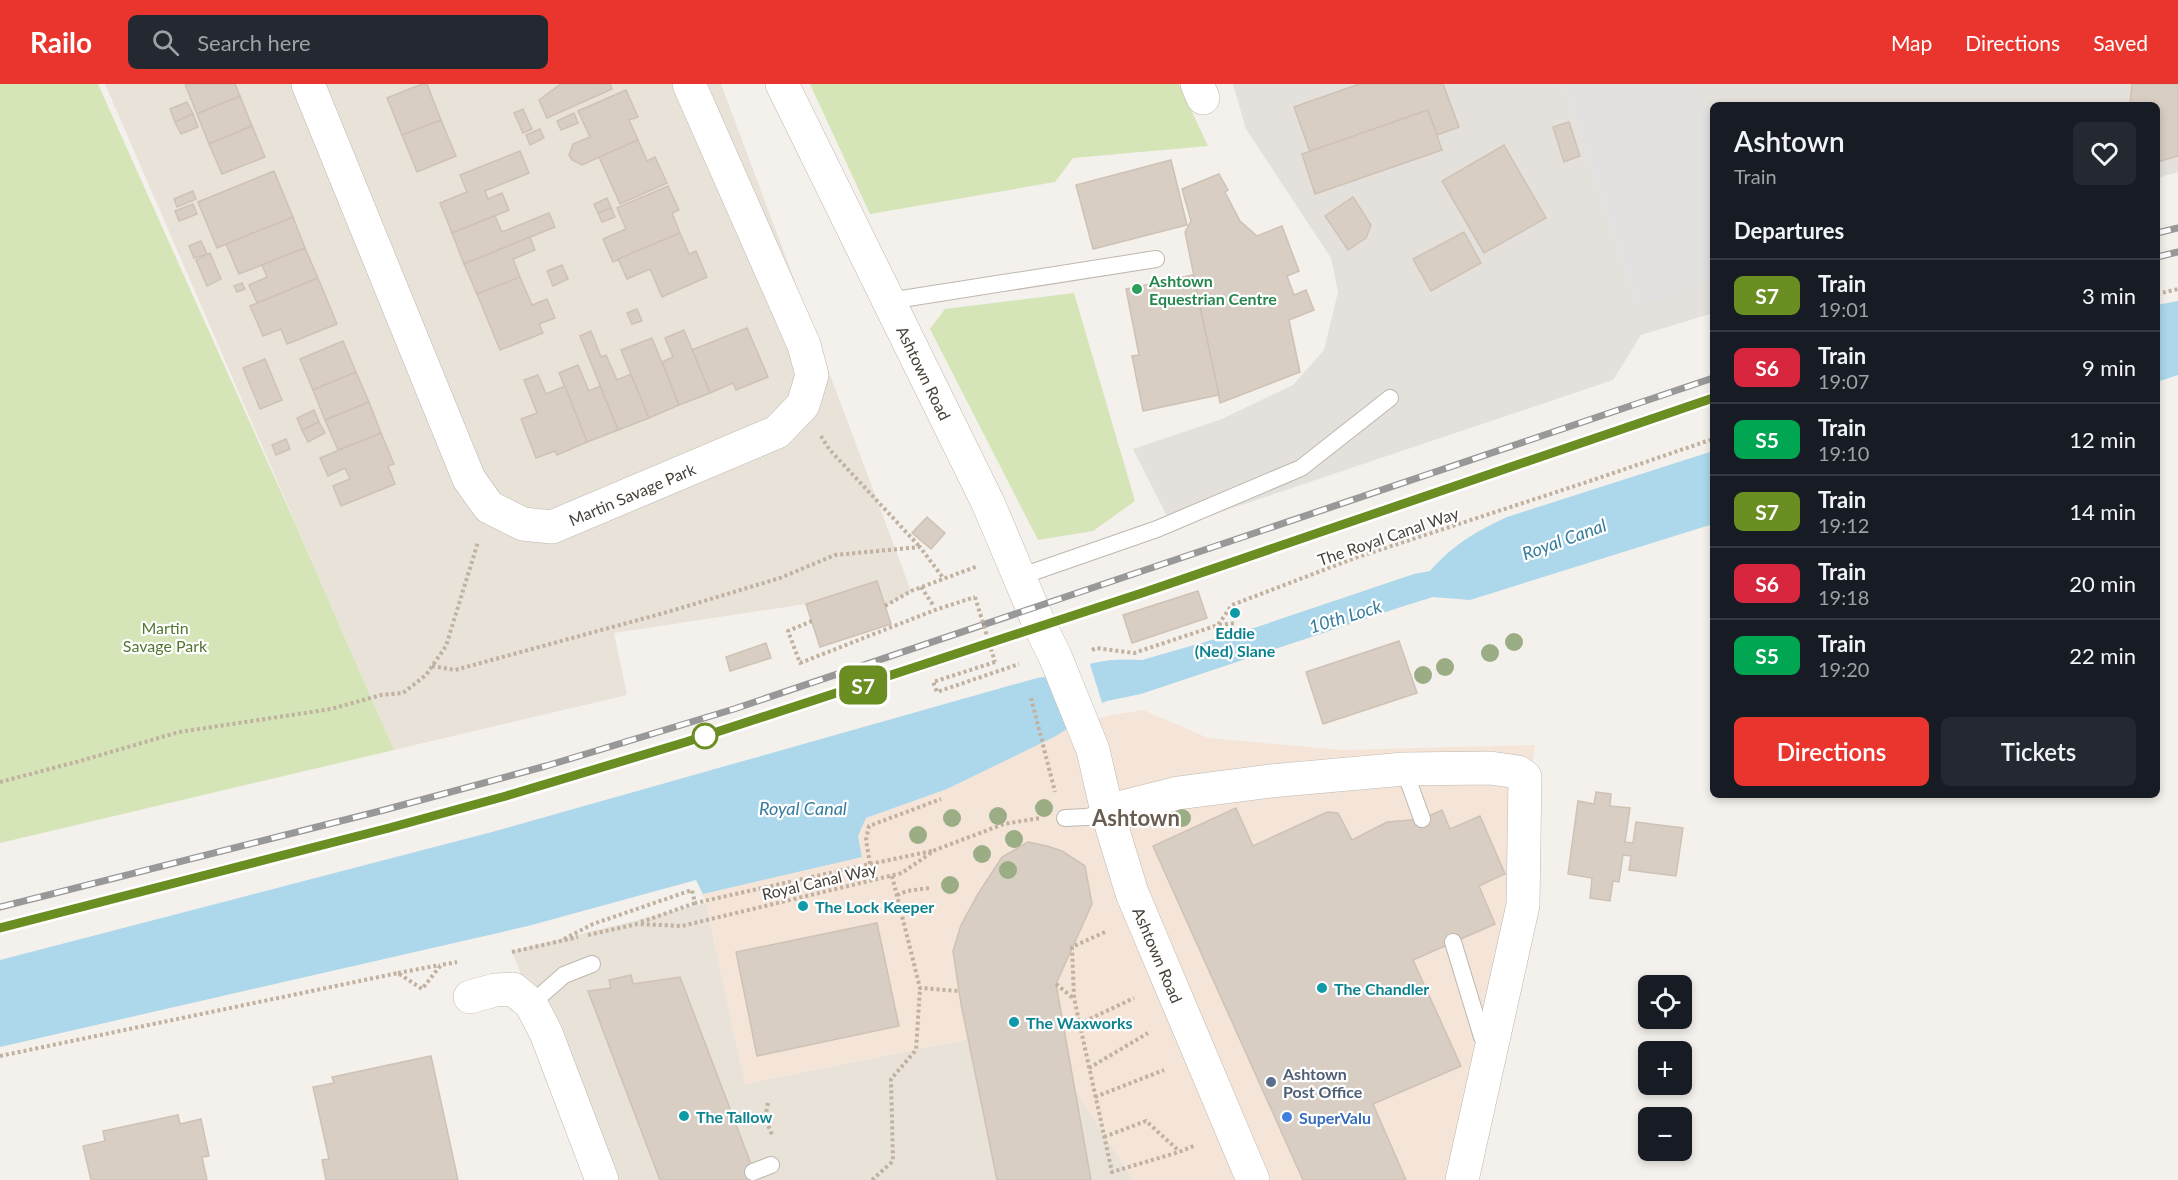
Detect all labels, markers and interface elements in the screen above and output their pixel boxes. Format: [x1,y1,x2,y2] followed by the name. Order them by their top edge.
[128,15,548,69] search box
[30,25,92,59] text: Railo
[149,26,182,59] icon: search
[197,29,311,56] text: Search here
[1891,30,1932,55] text: Map
[1965,30,2060,55] text: Directions
[2093,30,2148,55] text: Saved
[2073,122,2136,185] button: heart
[1734,124,1845,158] text: Ashtown
[1734,164,1777,188] text: Train
[1734,217,1844,244] text: Departures
[1818,270,1866,297] text: Train
[1148,271,1277,308] place label: Ashtown Equestrian Centre
[1130,282,1144,296] marker: Ashtown Equestrian Centre
[2082,282,2136,309] text: 3 min
[1755,283,1779,308] text: S7
[1818,297,1869,321] text: 19:01
[893,323,955,423] street label: Ashtown Road
[1818,342,1866,369] text: Train
[2082,354,2136,381] text: 9 min
[1755,355,1779,380] text: S6
[1818,369,1869,393] text: 19:07
[1818,414,1866,441] text: Train
[2069,426,2136,453] text: 12 min
[1755,427,1779,452] text: S5
[1818,441,1869,465] text: 19:10
[566,458,699,529] street label: Martin Savage Park
[1818,486,1866,513] text: Train
[2069,498,2136,525] text: 14 min
[1755,499,1779,524] text: S7
[1315,503,1462,569] street label: The Royal Canal Way
[1818,513,1869,537] text: 19:12
[1519,514,1609,564] water label: Royal Canal
[1818,558,1866,585] text: Train
[2069,570,2136,597] text: 20 min
[1755,571,1779,596] text: S6
[1818,585,1869,609] text: 19:18
[1306,594,1384,637] water label: 10th Lock
[1228,606,1242,620] marker: Eddie (Ned) Slane
[123,618,208,655] park label: Martin Savage Park
[1195,623,1276,660] place label: Eddie (Ned) Slane
[1818,630,1866,657] text: Train
[2069,642,2136,669] text: 22 min
[1755,643,1779,668] text: S5
[1818,657,1869,681] text: 19:20
[836,666,890,704] line badge: S7
[851,673,875,698] text: S7
[1734,717,1929,786] button: Directions
[1941,717,2136,786] button: Tickets
[692,723,718,749] unlabelled marker
[759,797,847,819] water label: Royal Canal
[1091,804,1180,831] district label: Ashtown
[760,858,879,903] street label: Royal Canal Way
[815,897,934,916] place label: The Lock Keeper
[796,899,810,913] marker: The Lock Keeper
[1129,904,1187,1006] street label: Ashtown Road
[1638,975,1692,1161] map controls
[1638,975,1692,1029] button: locate
[1334,979,1429,998] place label: The Chandler
[1315,981,1329,995] marker: The Chandler
[1026,1013,1133,1032] place label: The Waxworks
[1007,1015,1021,1029] marker: The Waxworks
[1638,1041,1692,1095] button: +
[1282,1064,1363,1101] place label: Ashtown Post Office
[1264,1075,1278,1089] marker: Ashtown Post Office
[696,1107,772,1126] place label: The Tallow
[1638,1107,1692,1161] button: −
[1299,1108,1371,1127] place label: SuperValu
[677,1109,691,1123] marker: The Tallow
[1280,1110,1294,1124] marker: SuperValu

